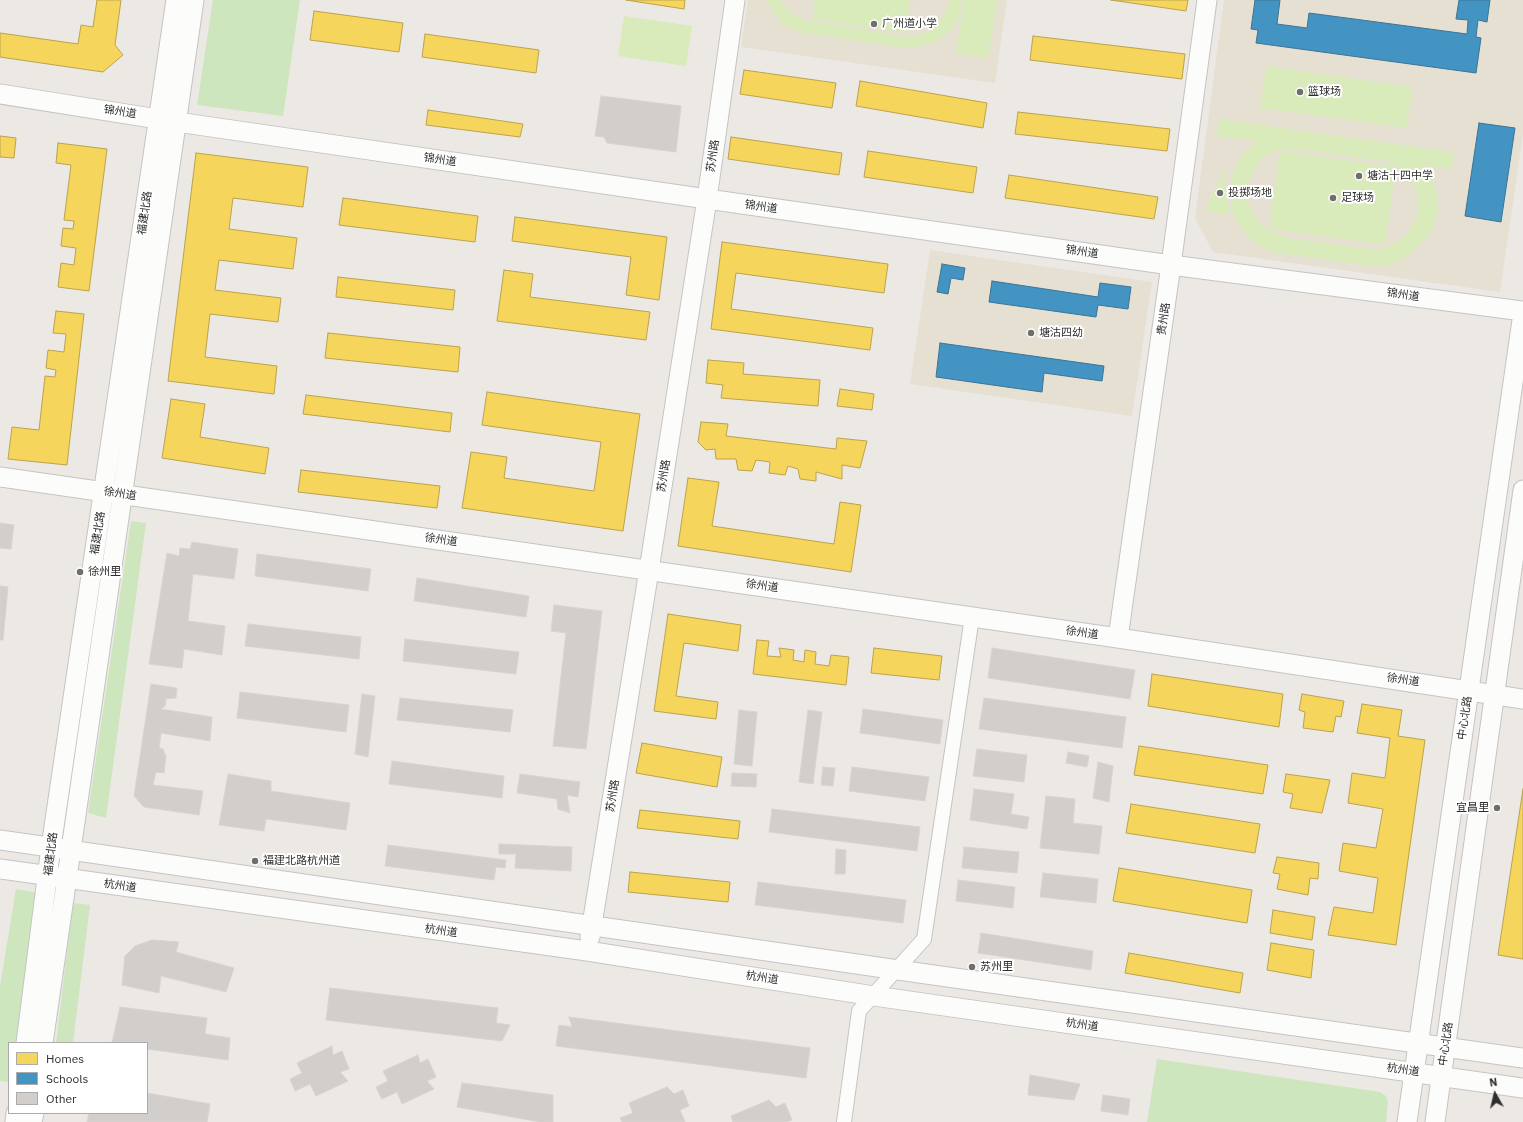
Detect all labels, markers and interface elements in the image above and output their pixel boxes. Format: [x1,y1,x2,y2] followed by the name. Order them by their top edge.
[882,17,937,31] place label: 广州道小学
[869,19,879,29] marker: 广州道小学
[1308,85,1341,99] place label: 篮球场
[1295,87,1305,97] marker: 篮球场
[103,103,137,121] street label: 锦州道
[704,139,722,173] street label: 苏州路
[423,151,457,169] street label: 锦州道
[1367,169,1433,183] place label: 塘沽十四中学
[1354,171,1364,181] marker: 塘沽十四中学
[1228,186,1272,200] place label: 投掷场地
[1215,188,1225,198] marker: 投掷场地
[135,190,155,236] street label: 福建北路
[1341,191,1374,205] place label: 足球场
[1328,193,1338,203] marker: 足球场
[744,198,778,216] street label: 锦州道
[1065,243,1099,261] street label: 锦州道
[1386,286,1420,304] street label: 锦州道
[1155,302,1173,336] street label: 贵州路
[1039,326,1083,340] place label: 塘沽四幼
[1026,328,1036,338] marker: 塘沽四幼
[655,459,673,493] street label: 苏州路
[103,485,137,503] street label: 徐州道
[88,510,108,556] street label: 福建北路
[424,531,458,549] street label: 徐州道
[88,565,121,579] place label: 徐州里
[75,567,85,577] marker: 徐州里
[745,577,779,595] street label: 徐州道
[1065,624,1099,642] street label: 徐州道
[1386,671,1420,689] street label: 徐州道
[1455,695,1475,741] street label: 中心北路
[604,779,622,813] street label: 苏州路
[1456,801,1489,815] place label: 宜昌里
[1492,803,1502,813] marker: 宜昌里
[42,831,60,877] street label: 福建北路
[263,854,340,868] place label: 福建北路杭州道
[250,856,260,866] marker: 福建北路杭州道
[103,877,137,895] street label: 杭州道
[424,922,458,940] street label: 杭州道
[980,960,1013,974] place label: 苏州里
[967,962,977,972] marker: 苏州里
[745,969,779,987] street label: 杭州道
[1065,1016,1099,1034] street label: 杭州道
[1436,1021,1456,1067] street label: 中心北路
[8,1042,148,1114] legend
[46,1051,84,1066] text: Homes
[1386,1061,1420,1079] street label: 杭州道
[46,1071,88,1086] text: Schools
[1475,1074,1515,1114] north arrow
[1488,1075,1498,1090] text: N
[46,1091,77,1106] text: Other

